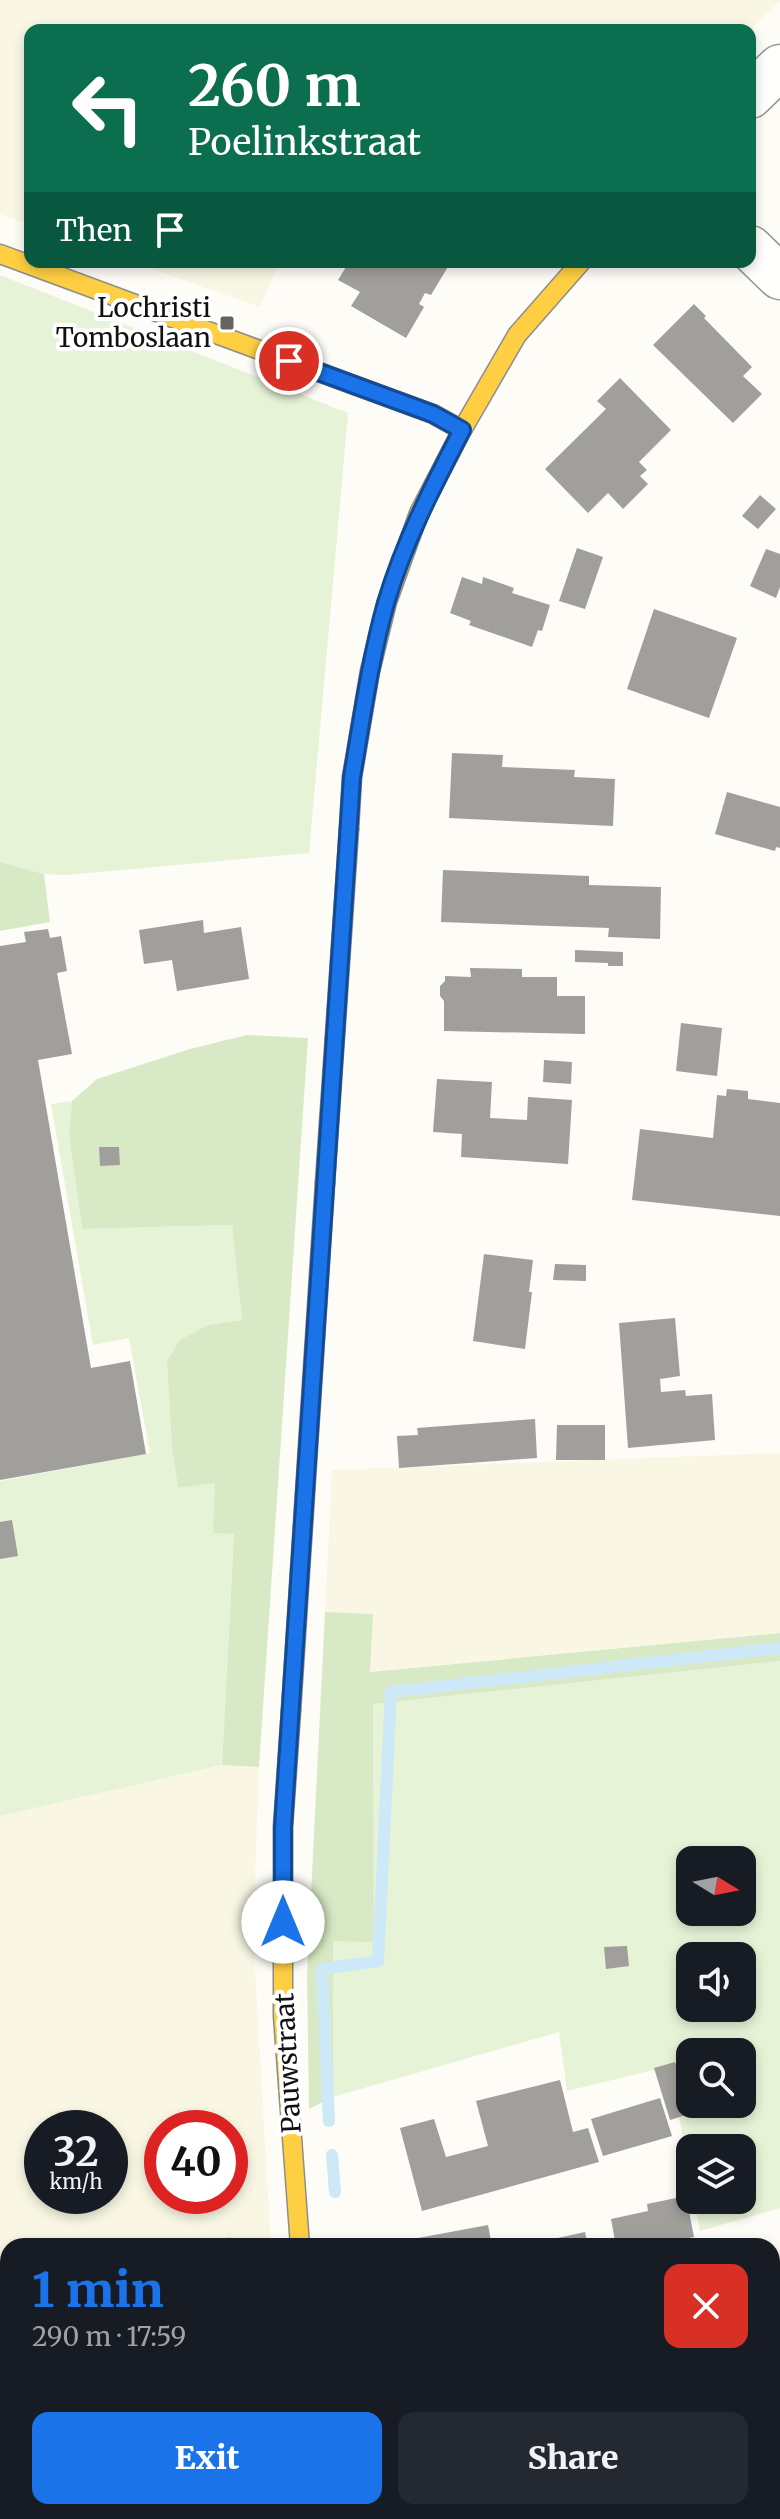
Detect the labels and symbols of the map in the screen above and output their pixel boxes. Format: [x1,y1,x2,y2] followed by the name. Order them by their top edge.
[56,291,211,354] place label: Lochristi Tomboslaan
[218,314,236,332] marker: Lochristi Tomboslaan
[255,327,323,395] pin
[676,1846,756,1926] north arrow
[241,1880,325,1964] position arrow
[267,1992,308,2134] street label: Pauwstraat
[144,2110,248,2214] speed limit sign: 40

